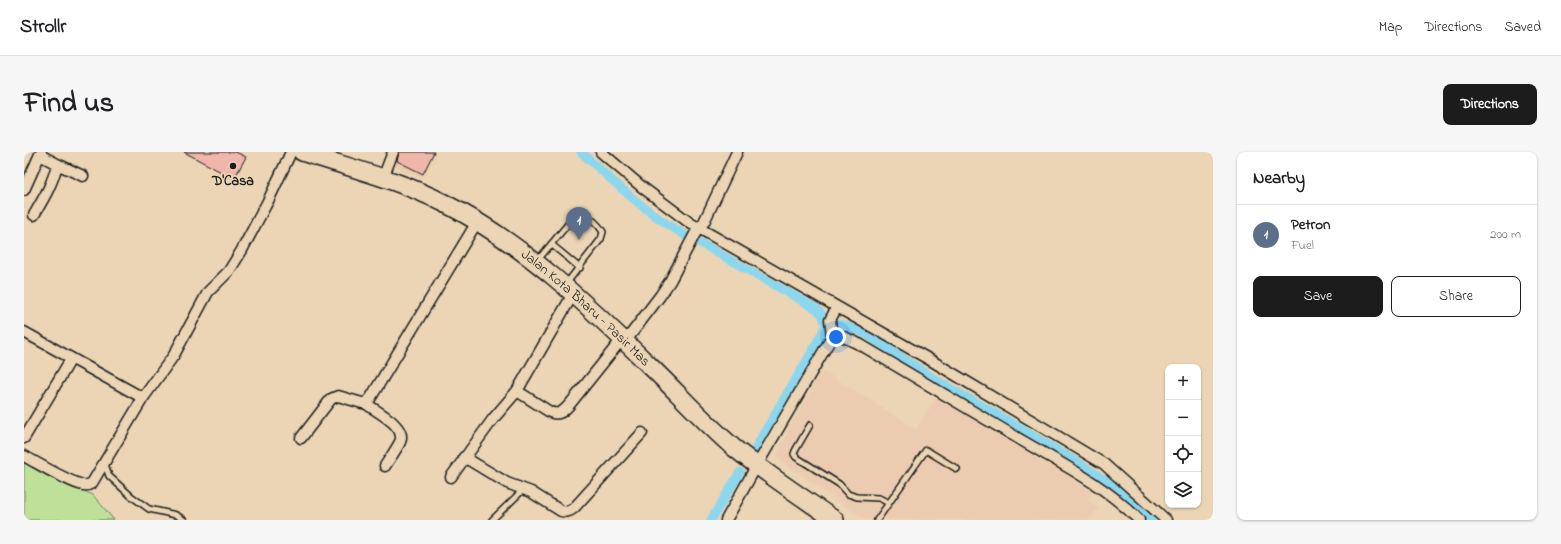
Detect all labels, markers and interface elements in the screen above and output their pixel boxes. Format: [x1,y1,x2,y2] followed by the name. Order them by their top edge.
[20,14,66,41] text: Strollr
[1379,17,1402,38] text: Map
[1424,17,1482,38] text: Directions
[1504,17,1541,38] text: Saved
[24,84,114,125] text: Find us
[1443,84,1537,125] button: Directions
[228,161,238,171] marker: D'Casa
[1253,166,1305,191] text: Nearby
[211,171,254,192] place label: D'Casa
[566,207,592,240] pin: 1
[1291,214,1330,236] text: Petron
[1264,225,1268,244] text: 1
[1490,225,1521,244] text: 200 m
[1291,236,1314,255] text: Fuel
[517,244,655,371] street label: Jalan Kota Bharu - Pasir Mas
[1253,276,1383,317] button: Save
[1391,276,1521,317] button: Share
[826,327,846,347] your location
[1165,364,1201,508] map controls
[1165,364,1201,400] button: +
[1165,400,1201,436] button: −
[1165,436,1201,472] button: locate
[1165,472,1201,508] button: layers

